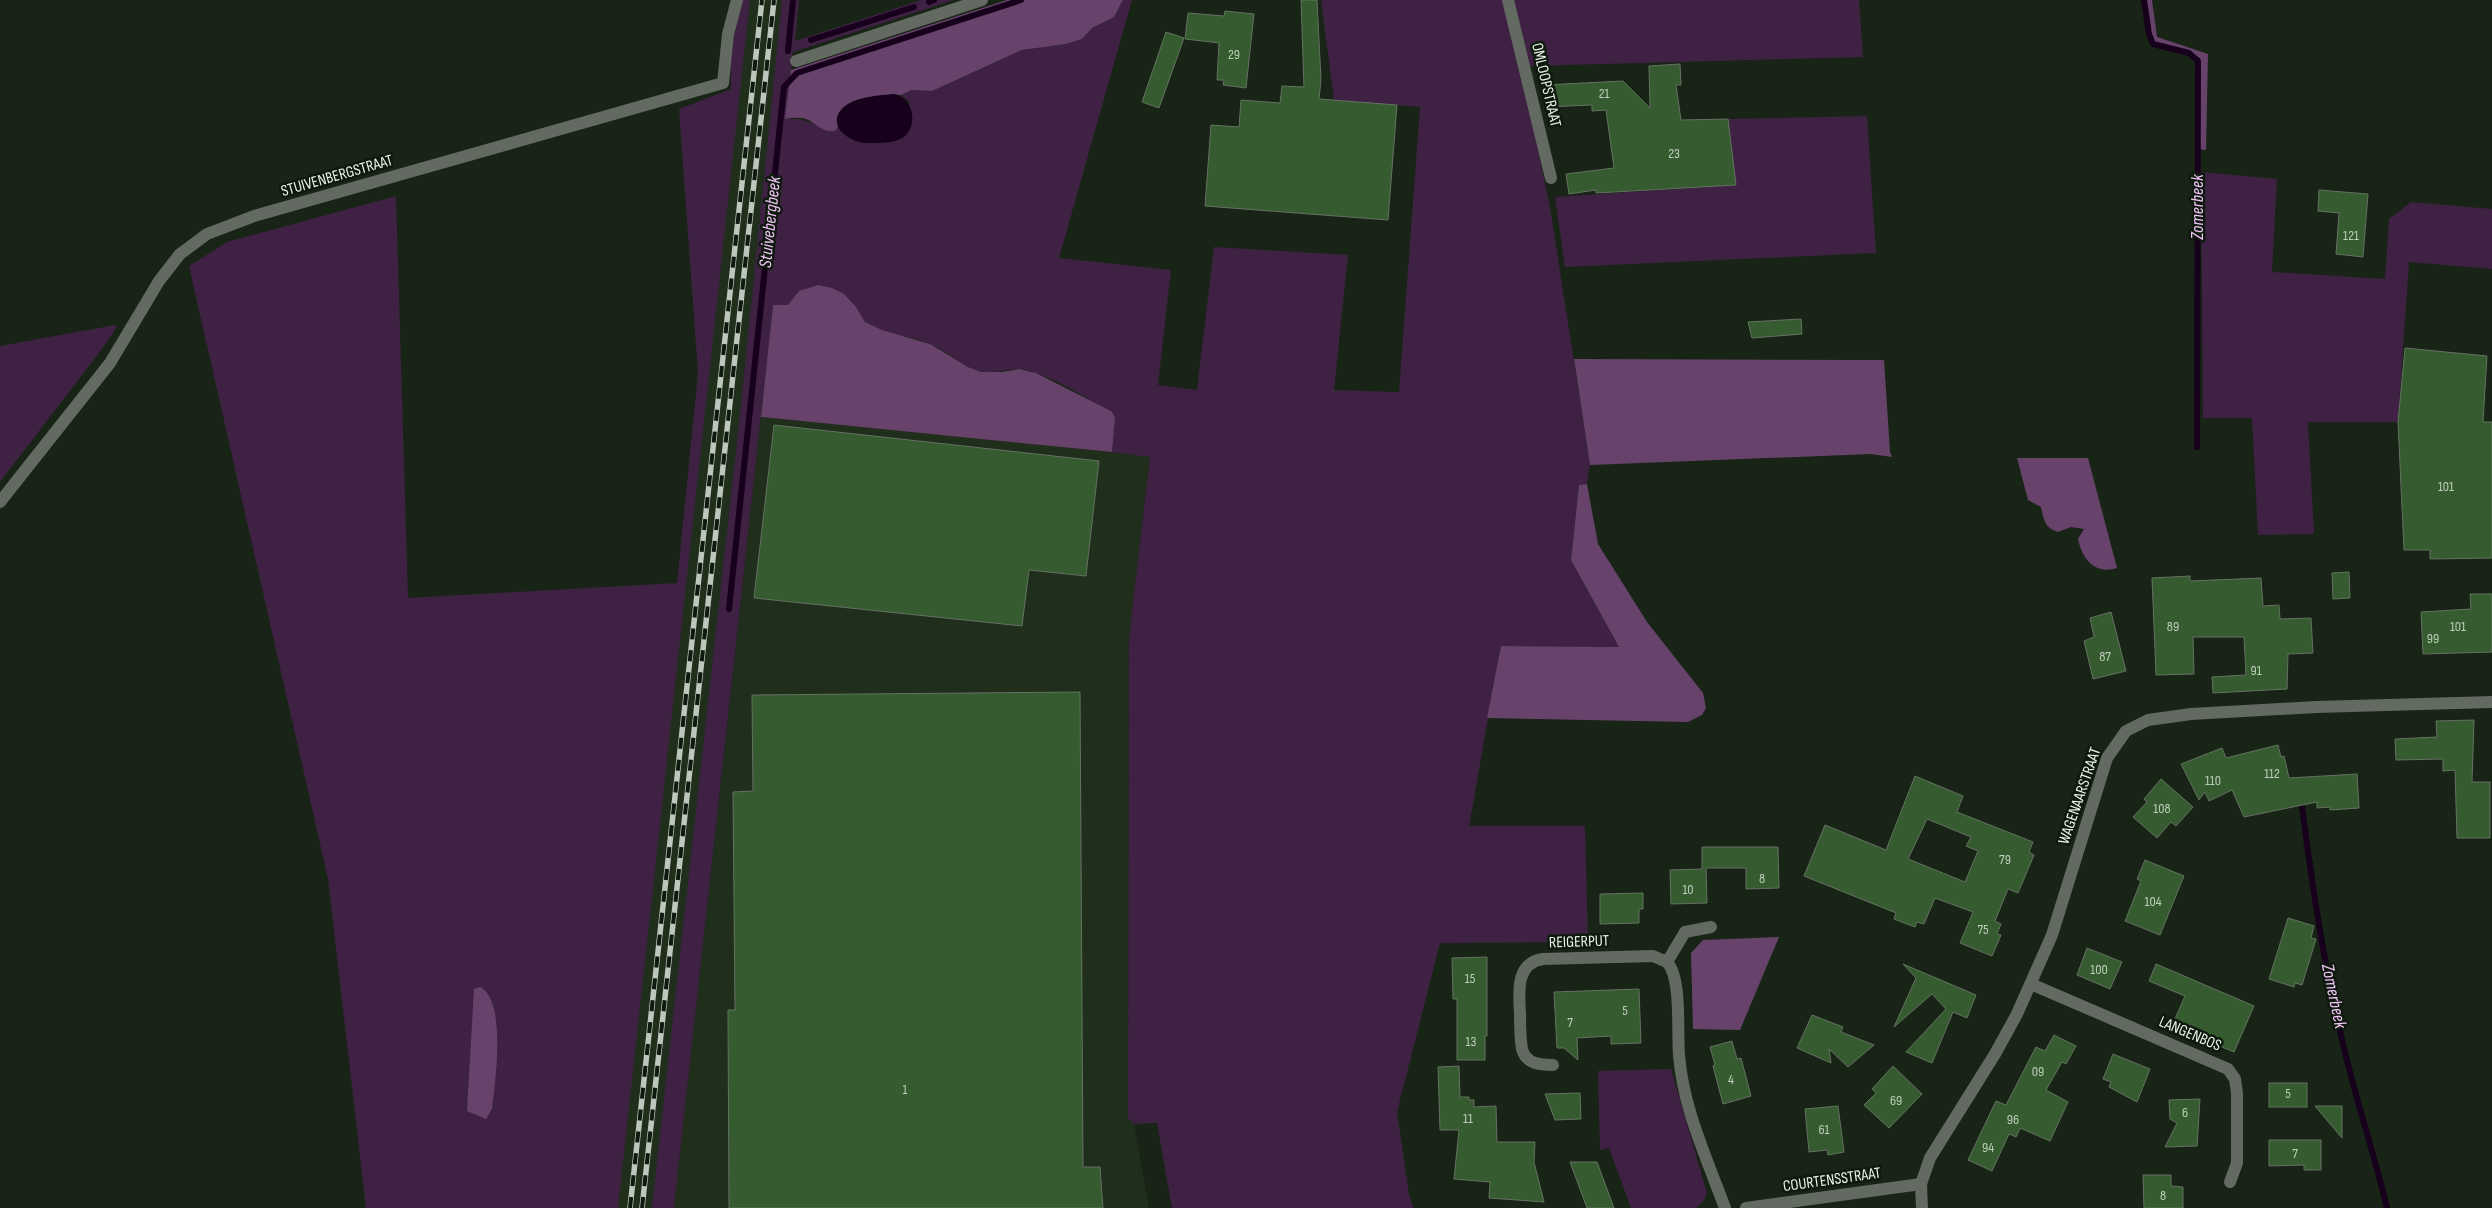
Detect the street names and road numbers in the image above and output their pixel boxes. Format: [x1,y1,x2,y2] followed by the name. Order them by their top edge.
[1527,41,1565,129] street label: OMLOOPSTRAAT
[279,151,396,201] street label: STUIVENBERGSTRAAT
[2055,745,2106,847] street label: WAGENAARSTRAAT
[1548,931,1610,953] street label: REIGERPUT
[2156,1012,2224,1056] street label: LANGENBOS
[1782,1164,1883,1196] street label: COURTENSSTRAAT

